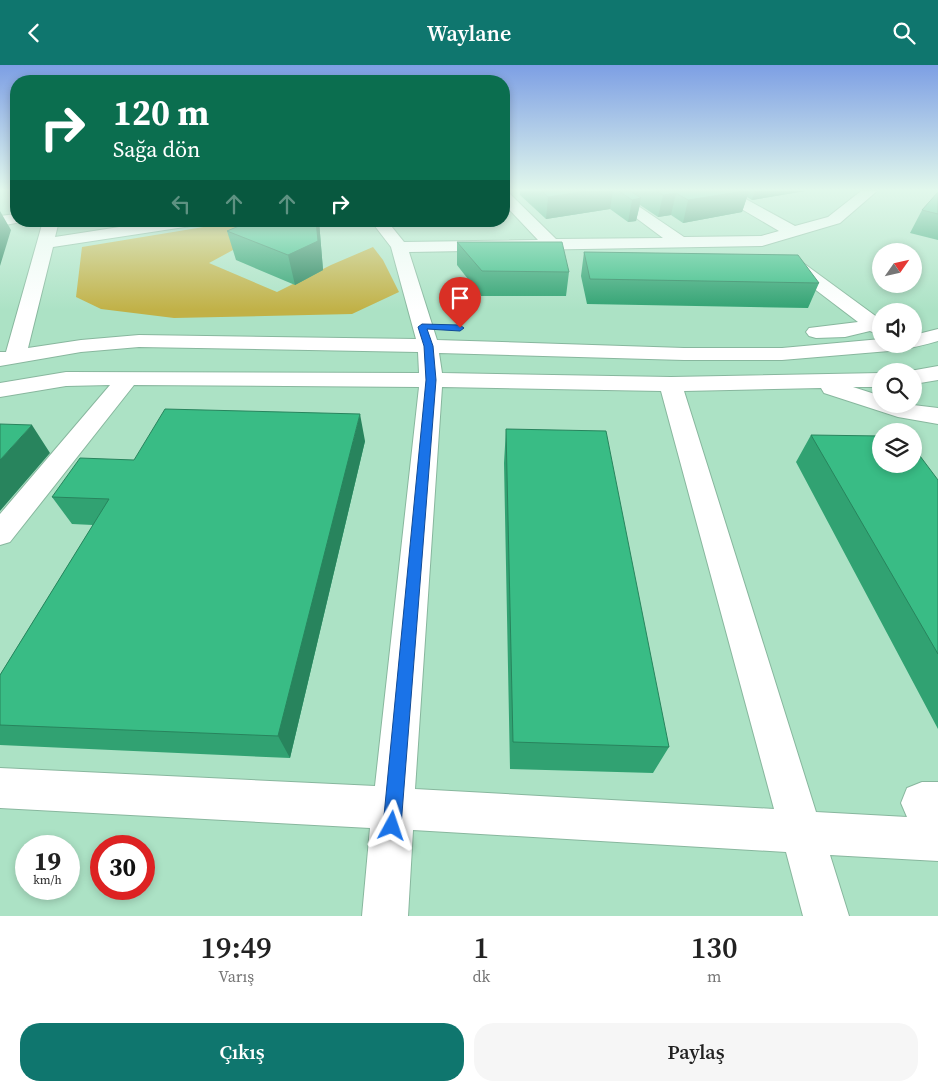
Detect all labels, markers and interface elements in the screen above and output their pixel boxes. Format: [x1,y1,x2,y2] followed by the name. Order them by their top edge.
[427,18,511,48] text: Waylane
[20,19,48,47] icon: back
[890,19,918,47] icon: search
[113,89,209,137] text: 120 m
[30,95,95,160] icon: right
[113,134,200,164] text: Sağa dön
[167,190,195,218] icon: left
[220,190,248,218] icon: ahead
[273,190,301,218] icon: ahead
[326,190,354,218] icon: right
[872,243,922,293] north arrow
[872,243,922,473] map controls
[439,277,481,328] pin
[446,284,474,312] icon: arrive
[872,303,922,353] button: sound
[872,363,922,413] button: search
[872,423,922,473] button: layers
[365,799,417,851] position arrow
[90,835,155,900] speed limit sign: 30
[34,844,61,878] text: 19
[33,872,62,888] text: km/h
[200,927,272,968] text: 19:49
[473,927,489,968] text: 1
[691,927,738,968] text: 130
[218,965,254,987] text: Varış
[472,965,490,987] text: dk
[707,965,721,987] text: m
[20,1023,464,1081] button: Çıkış
[474,1023,918,1081] button: Paylaş

